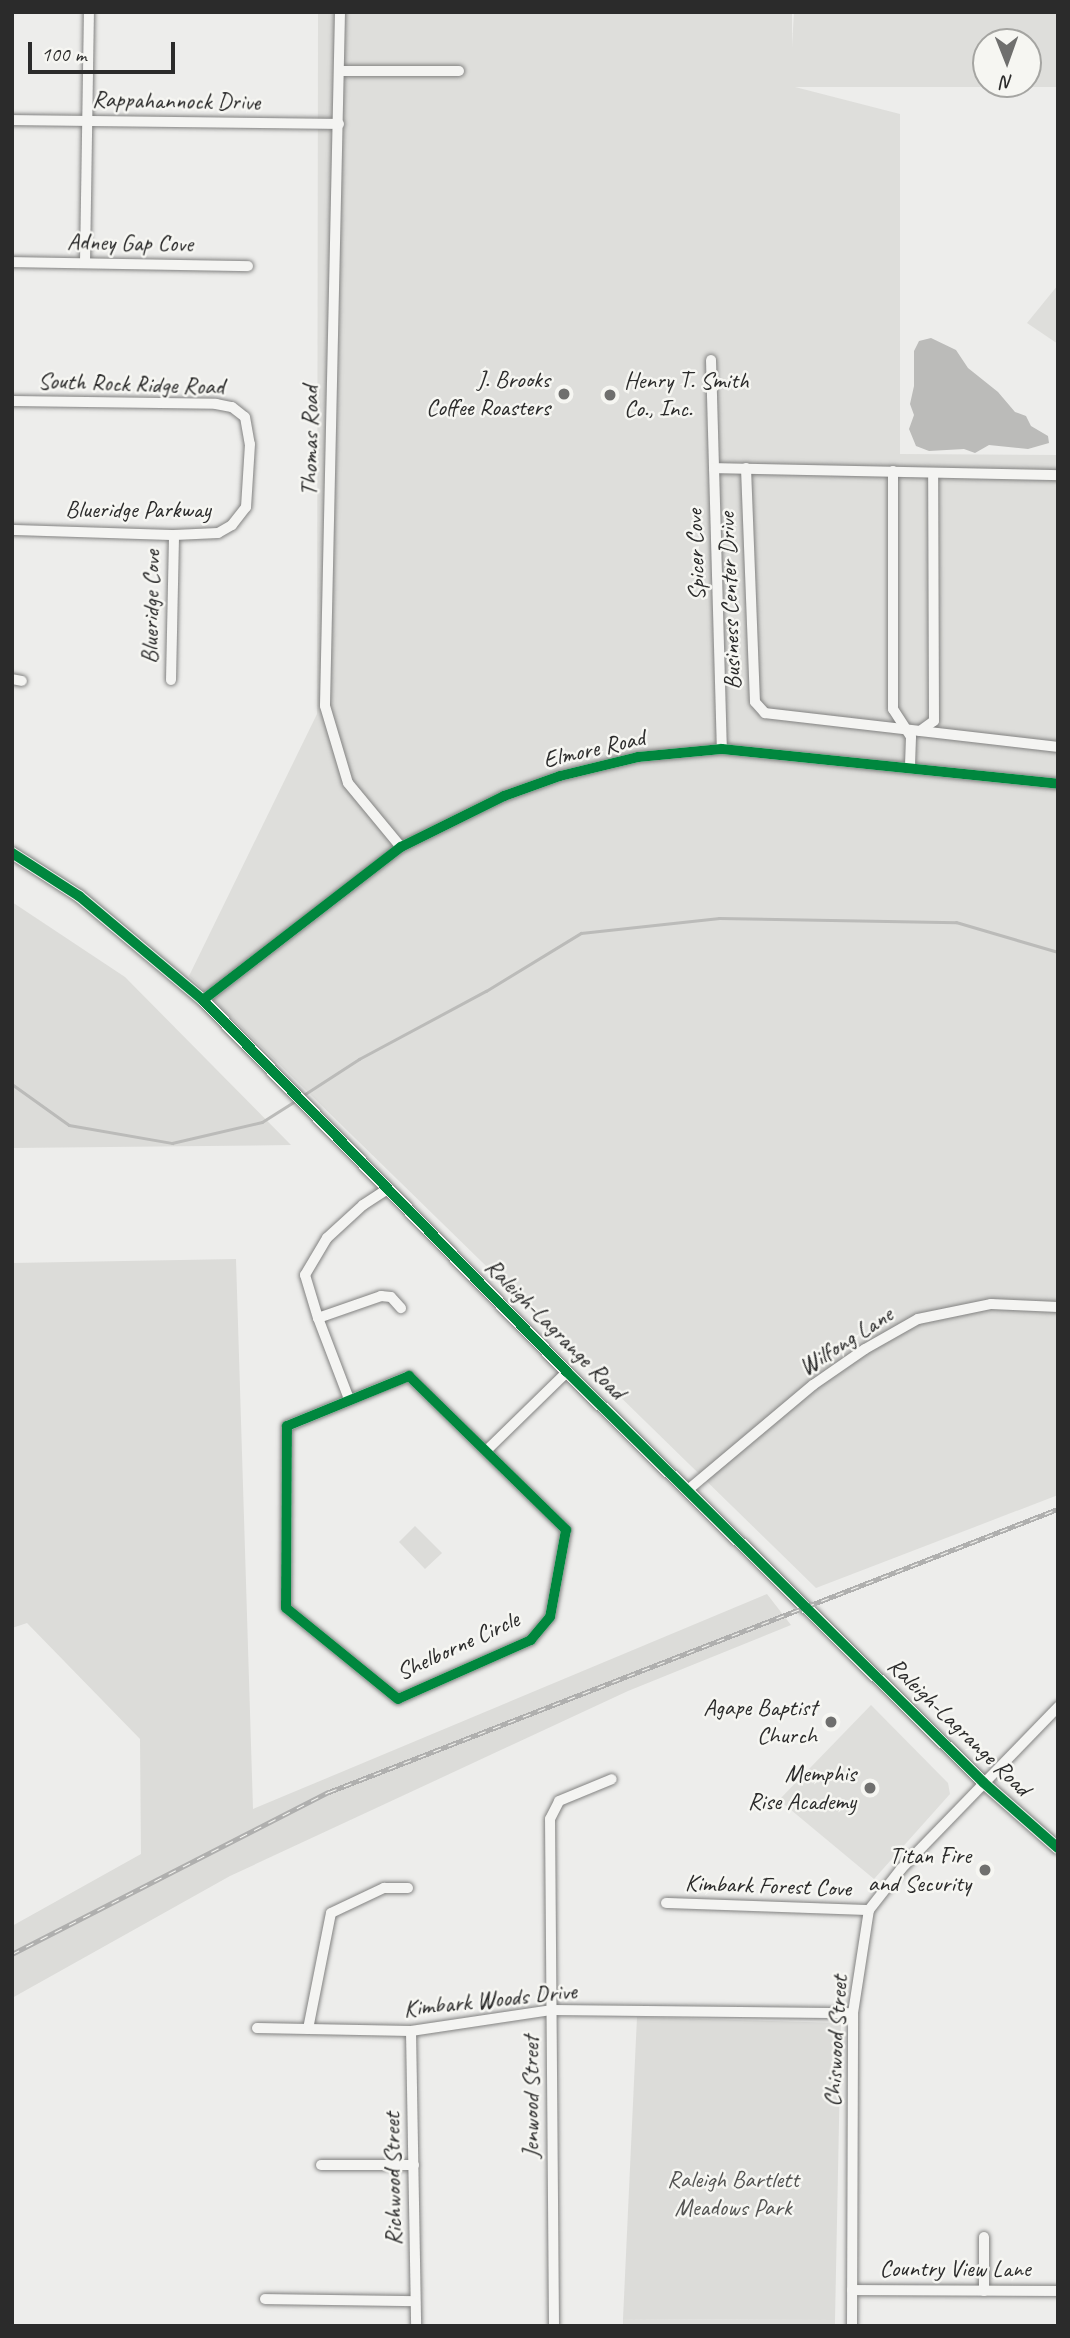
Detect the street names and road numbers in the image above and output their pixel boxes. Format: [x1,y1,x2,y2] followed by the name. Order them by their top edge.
[92,85,260,117] street label: Rappahannock Drive
[66,227,194,259] street label: Adney Gap Cove
[37,366,225,402] street label: South Rock Ridge Road
[295,386,325,496] street label: Thomas Road
[65,496,211,524] street label: Blueridge Parkway
[680,509,712,601] street label: Spicer Cove
[713,512,747,690] street label: Business Center Drive
[136,550,166,664] street label: Blueridge Cove
[541,723,647,775] street label: Elmore Road
[479,1253,631,1405] street label: Raleigh-Lagrange Road
[794,1300,898,1382] street label: Wilfong Lane
[392,1605,524,1687] street label: Shelborne Circle
[882,1652,1036,1802] street label: Raleigh-Lagrange Road
[684,1869,852,1903] street label: Kimbark Forest Cove
[818,1974,854,2108] street label: Chiswood Street
[402,1977,578,2023] street label: Kimbark Woods Drive
[517,2036,545,2158] street label: Jenwood Street
[377,2112,409,2246] street label: Richwood Street
[879,2255,1031,2283] street label: Country View Lane

